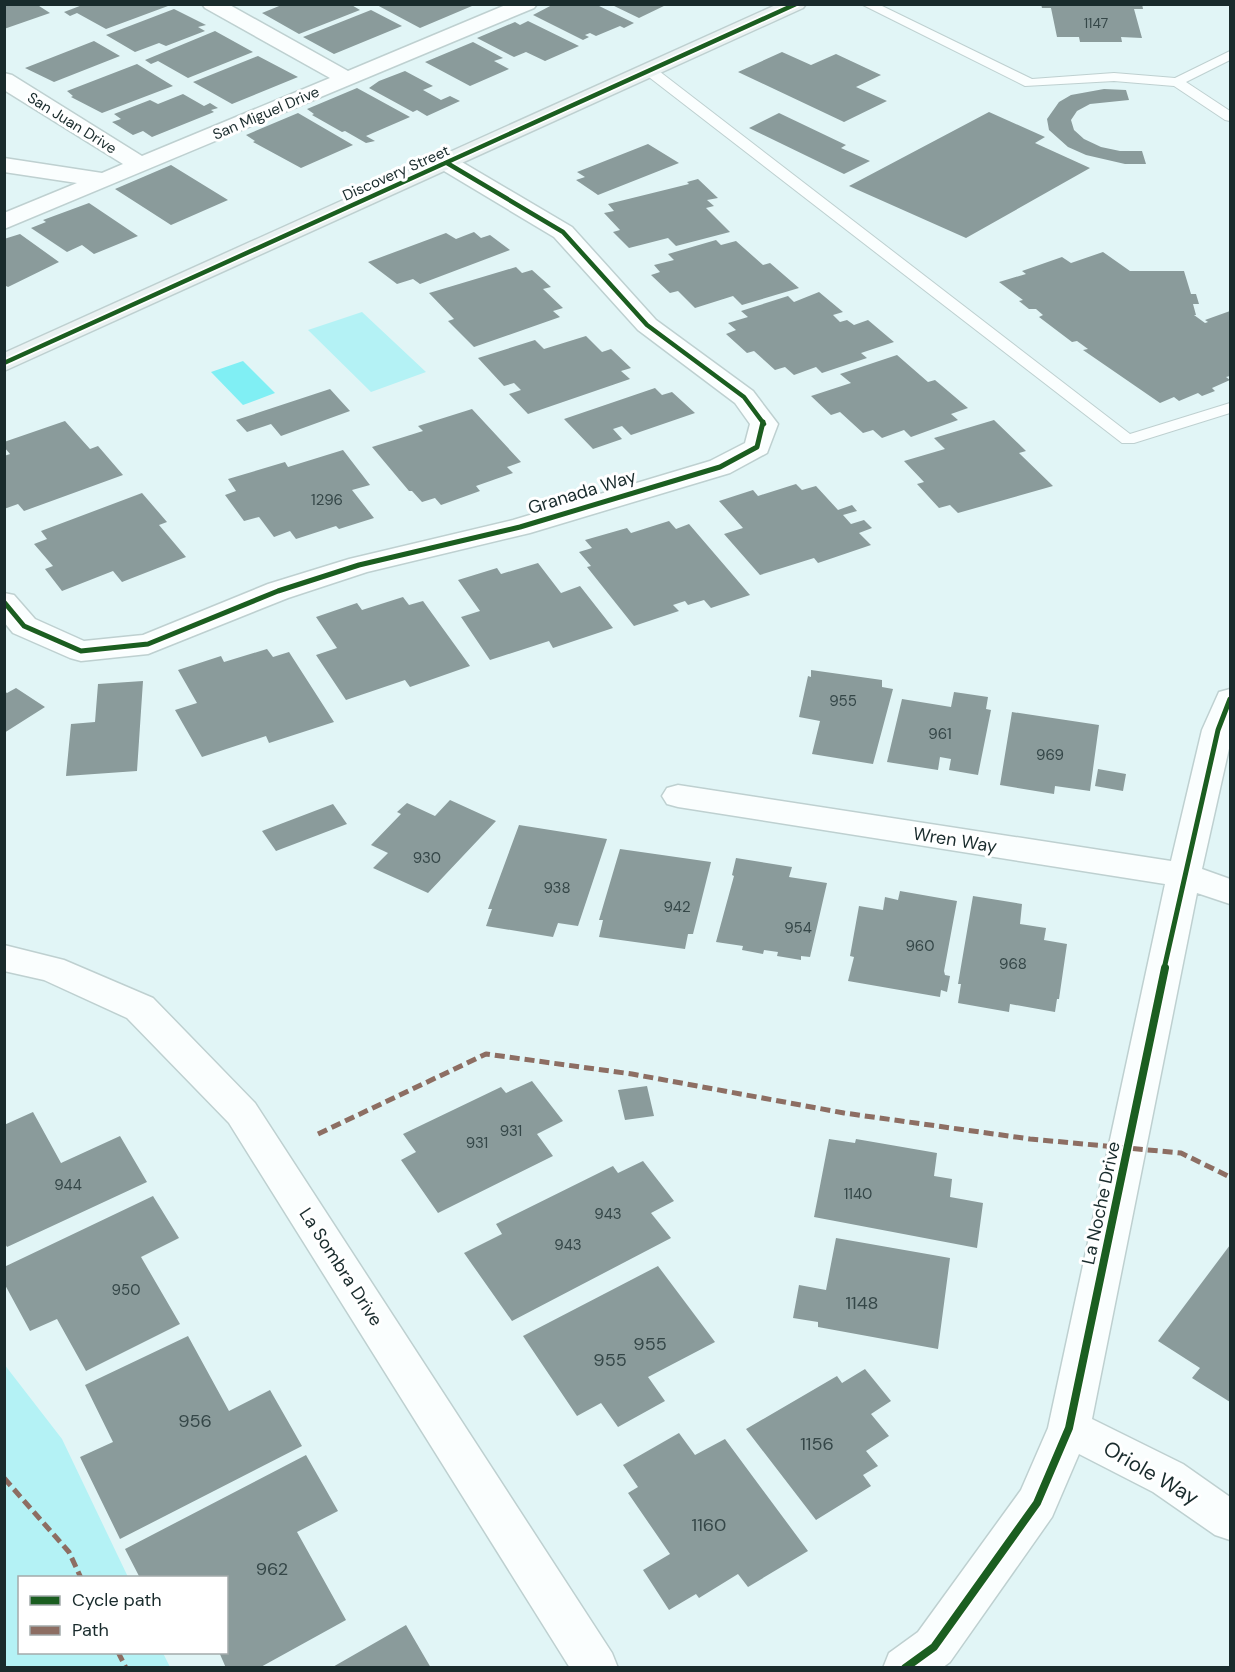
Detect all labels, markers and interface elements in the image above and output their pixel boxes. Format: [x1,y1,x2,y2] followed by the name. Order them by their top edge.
[1084,14,1108,32] house number: 1147
[210,82,322,144] street label: San Miguel Drive
[24,88,120,158] street label: San Juan Drive
[339,140,453,206] street label: Discovery Street
[525,464,639,520] street label: Granada Way
[311,490,343,510] house number: 1296
[829,691,857,711] house number: 955
[928,724,952,744] house number: 961
[1036,745,1064,765] house number: 969
[911,822,999,858] street label: Wren Way
[413,848,441,868] house number: 930
[543,878,571,898] house number: 938
[663,897,691,917] house number: 942
[784,918,812,938] house number: 954
[905,936,935,956] house number: 960
[999,954,1027,974] house number: 968
[500,1121,522,1141] house number: 931
[466,1133,488,1153] house number: 931
[1076,1139,1126,1267] street label: La Noche Drive
[54,1175,82,1195] house number: 944
[844,1184,872,1204] house number: 1140
[294,1203,388,1331] street label: La Sombra Drive
[594,1204,622,1224] house number: 943
[554,1235,582,1255] house number: 943
[112,1280,140,1300] house number: 950
[845,1291,879,1315] house number: 1148
[633,1332,667,1356] house number: 955
[593,1348,627,1372] house number: 955
[178,1409,212,1433] house number: 956
[800,1432,834,1456] house number: 1156
[1098,1434,1204,1512] street label: Oriole Way
[692,1513,726,1537] house number: 1160
[256,1557,288,1581] house number: 962
[18,1576,228,1654] legend
[72,1588,162,1612] text: Cycle path
[72,1618,109,1642] text: Path

